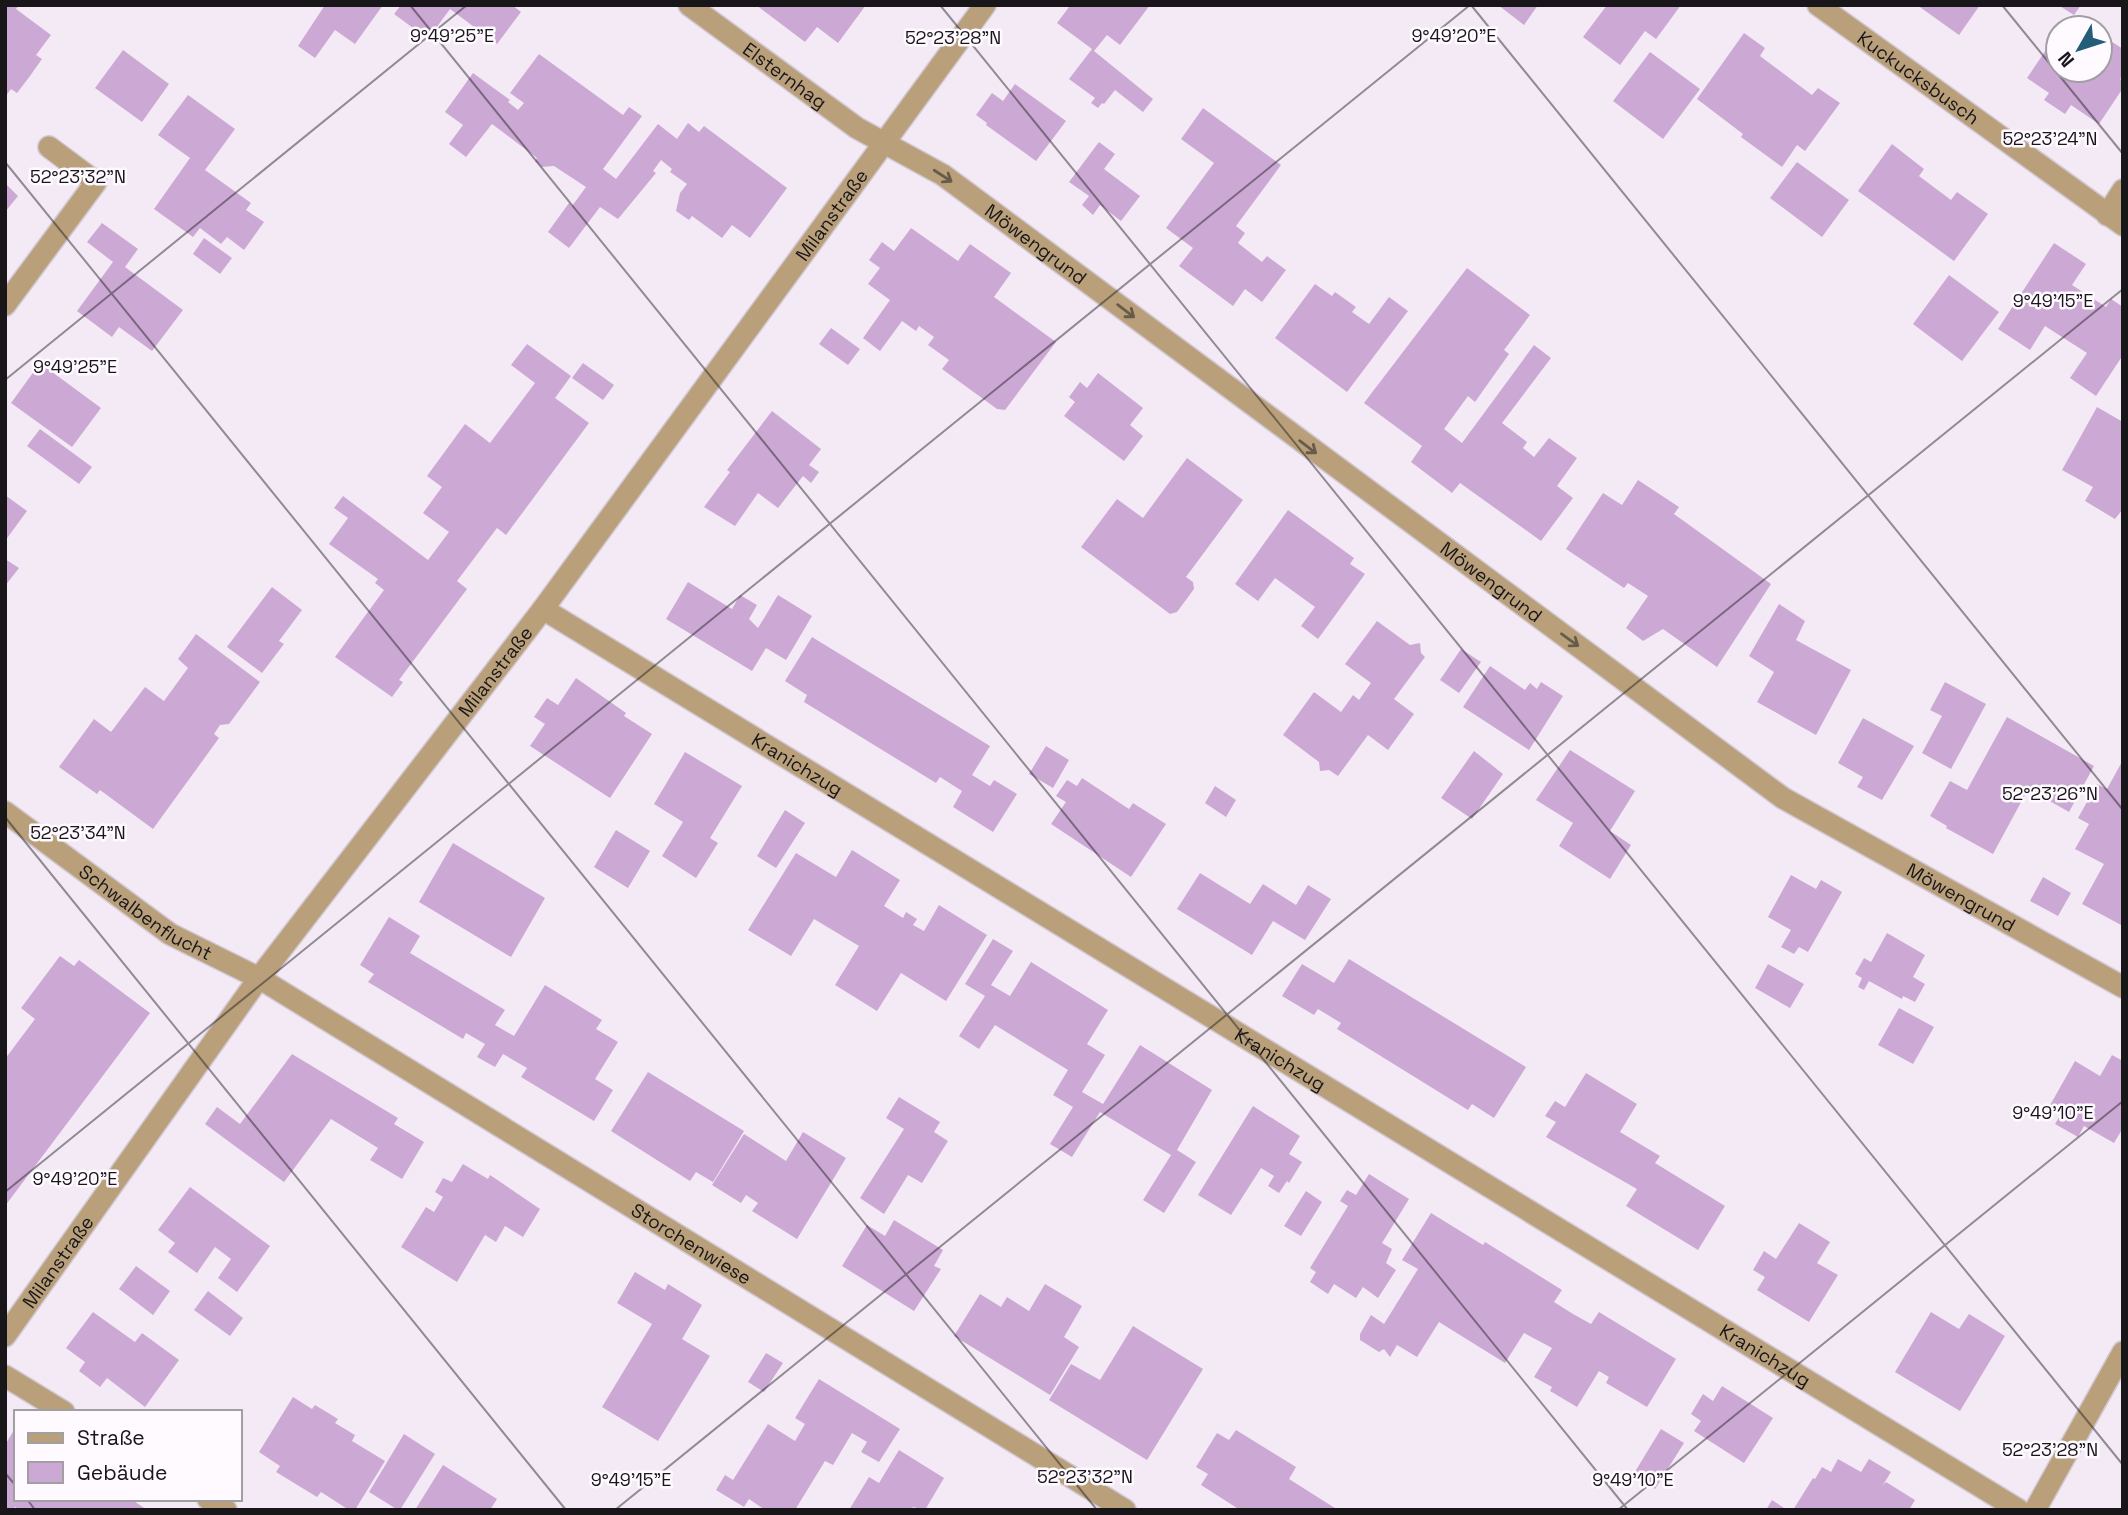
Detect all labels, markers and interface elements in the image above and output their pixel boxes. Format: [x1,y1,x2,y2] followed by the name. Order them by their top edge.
[2044,14,2114,84] north arrow
[410,24,494,47] text: 9°49'25"E
[1412,24,1496,47] text: 9°49'20"E
[1853,25,1985,130] street label: Kuckucksbusch
[905,26,1001,49] text: 52°23'28"N
[738,36,832,114] street label: Elsternhag
[2052,47,2080,72] text: N
[2002,127,2098,150] text: 52°23'24"N
[789,164,873,266] street label: Milanstraße
[30,165,126,188] text: 52°23'32"N
[932,169,952,183] one-way arrow
[980,198,1092,290] street label: Möwengrund
[2013,289,2093,312] text: 9°49'15"E
[1116,303,1135,318] one-way arrow
[33,355,117,378] text: 9°49'25"E
[1298,439,1317,454] one-way arrow
[1435,536,1547,628] street label: Möwengrund
[452,621,538,722] street label: Milanstraße
[1560,633,1578,648] one-way arrow
[747,727,848,802] street label: Kranichzug
[2002,782,2098,805] text: 52°23'26"N
[30,821,126,844] text: 52°23'34"N
[1902,857,2020,937] street label: Möwengrund
[74,858,217,965] street label: Schwalbenflucht
[1230,1022,1331,1097] street label: Kranichzug
[2012,1101,2094,1124] text: 9°49'10"E
[33,1167,117,1190] text: 9°49'20"E
[627,1197,756,1290] street label: Storchenwiese
[16,1211,99,1313] street label: Milanstraße
[1715,1318,1816,1392] street label: Kranichzug
[14,1410,242,1501] legend
[77,1424,145,1451] text: Straße
[2002,1438,2098,1461] text: 52°23'28"N
[77,1459,167,1486] text: Gebäude
[1037,1465,1133,1488] text: 52°23'32"N
[591,1468,671,1491] text: 9°49'15"E
[1592,1468,1674,1491] text: 9°49'10"E

